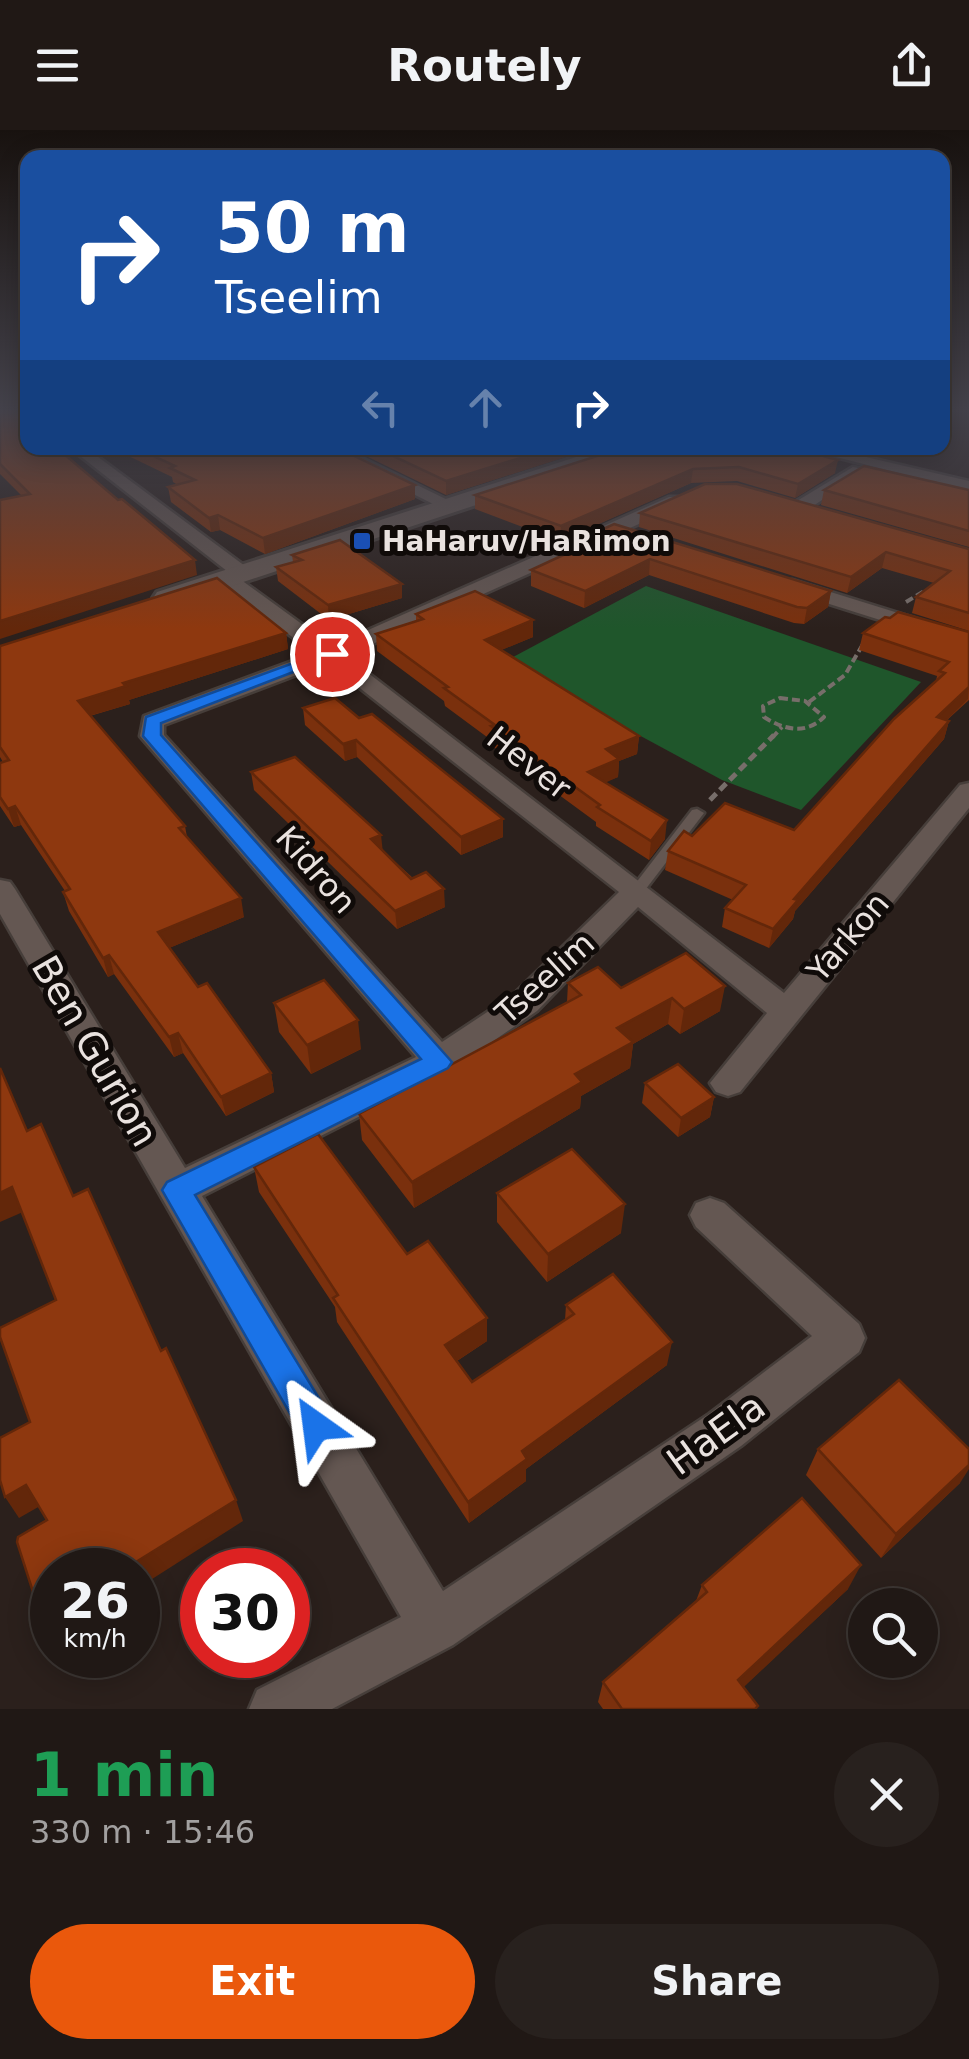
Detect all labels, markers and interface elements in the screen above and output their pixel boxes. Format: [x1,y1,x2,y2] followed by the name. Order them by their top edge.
[30,38,85,93] icon: menu
[884,38,939,93] icon: share
[387,39,582,92] text: Routely
[215,187,410,269] text: 50 m
[50,190,180,320] icon: right
[215,271,383,324] text: Tseelim
[353,380,408,435] icon: left
[458,380,513,435] icon: ahead
[563,380,618,435] icon: right
[382,525,671,558] place label: HaHaruv/HaRimon
[351,530,373,552] marker: HaHaruv/HaRimon
[290,612,375,697] pin
[305,627,360,682] icon: arrive
[480,719,579,808] street label: Hever
[268,819,364,921] street label: Kidron
[799,885,897,990] street label: Yarkon
[487,924,602,1033] street label: Tseelim
[23,948,167,1154] street label: Ben Gurion
[264,1374,368,1478] position arrow
[659,1384,773,1484] street label: HaEla
[180,1548,310,1678] speed limit sign: 30
[60,1572,130,1630] text: 26
[848,1588,938,1678] map controls
[848,1588,938,1678] button: search
[63,1624,127,1653] text: km/h
[30,1740,218,1810] text: 1 min
[834,1742,939,1847] button: close
[30,1813,255,1851] text: 330 m · 15:46
[30,1924,475,2039] button: Exit
[495,1924,939,2039] button: Share

